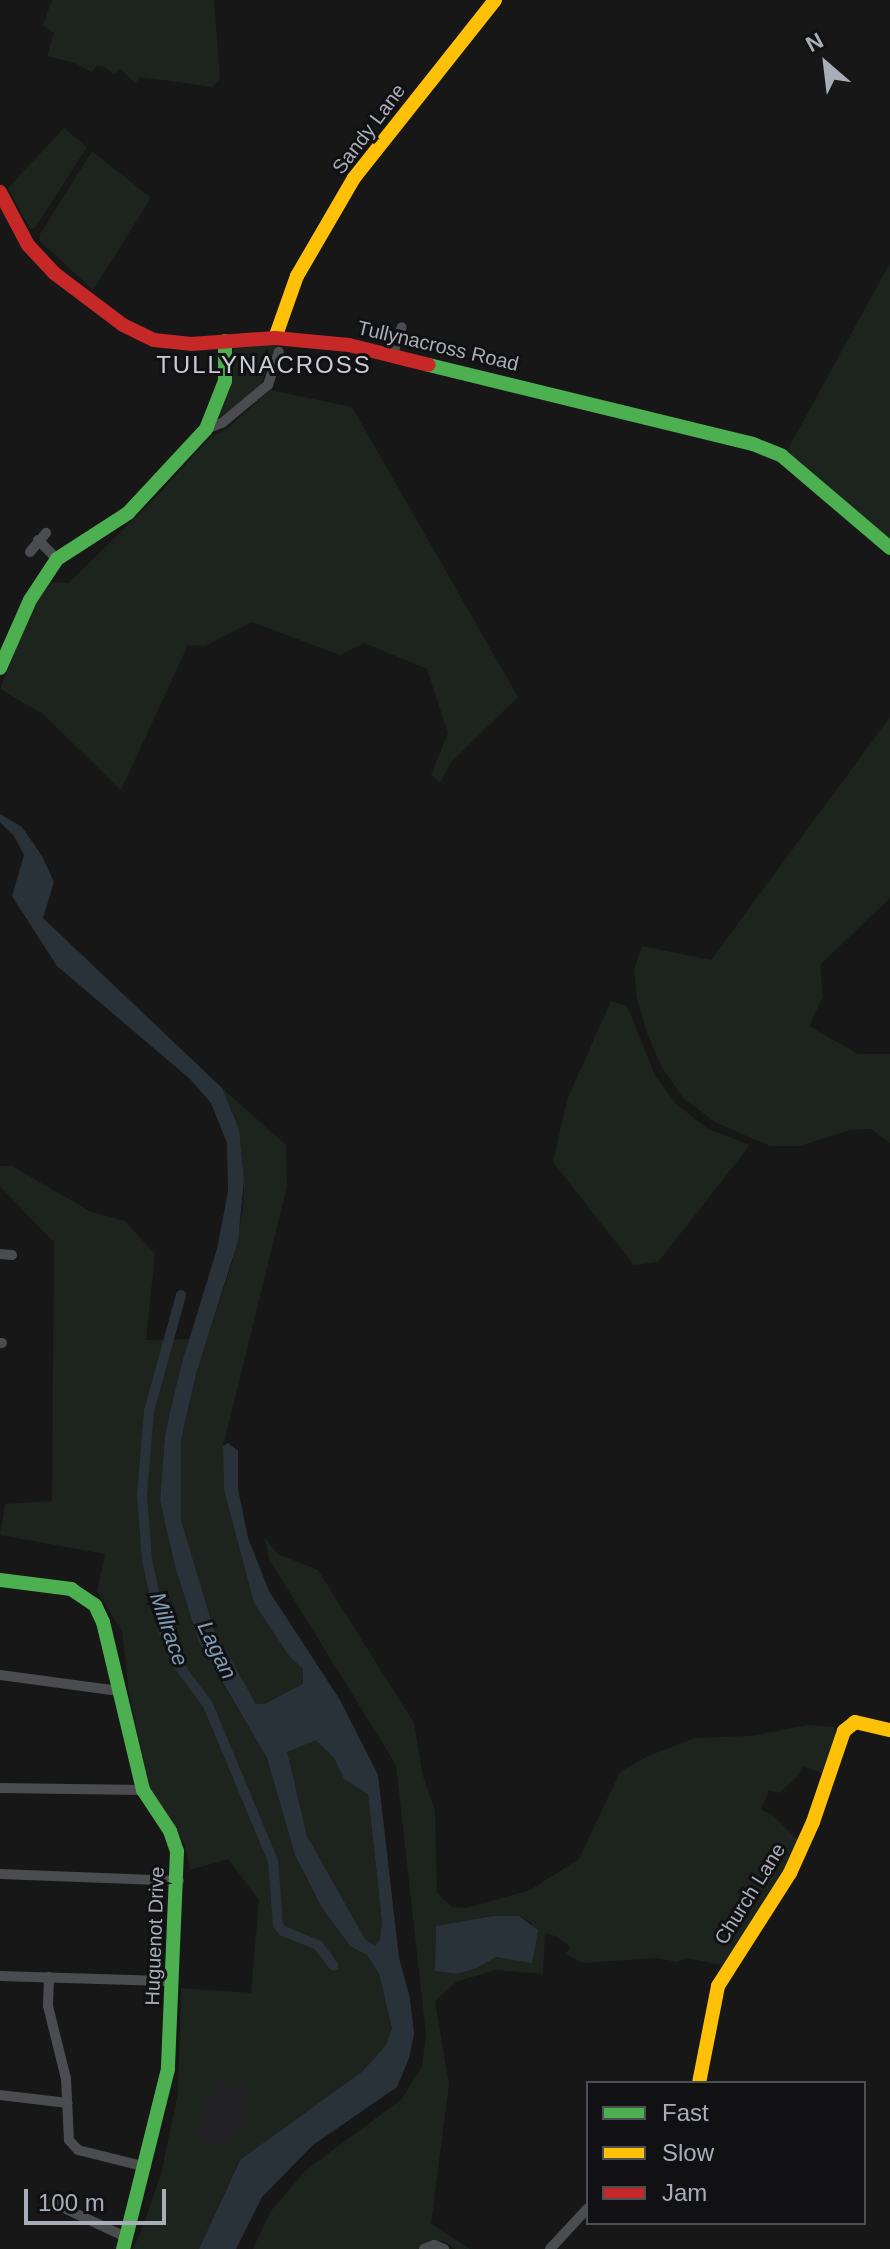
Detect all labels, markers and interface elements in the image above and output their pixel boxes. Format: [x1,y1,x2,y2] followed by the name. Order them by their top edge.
[786,24,866,104] north arrow
[802,28,827,57] text: N
[327,79,411,179] street label: Sandy Lane
[355,316,521,376] street label: Tullynacross Road
[156,351,372,379] district label: TULLYNACROSS
[144,1589,194,1669] water label: Millrace
[192,1617,242,1683] water label: Lagan
[709,1839,791,1949] street label: Church Lane
[141,1866,169,2006] street label: Huguenot Drive
[586,2081,866,2225] legend
[662,2099,709,2126] text: Fast
[662,2139,714,2166] text: Slow
[28,2173,170,2223] scale bar
[662,2179,707,2206] text: Jam
[38,2189,105,2216] text: 100 m

